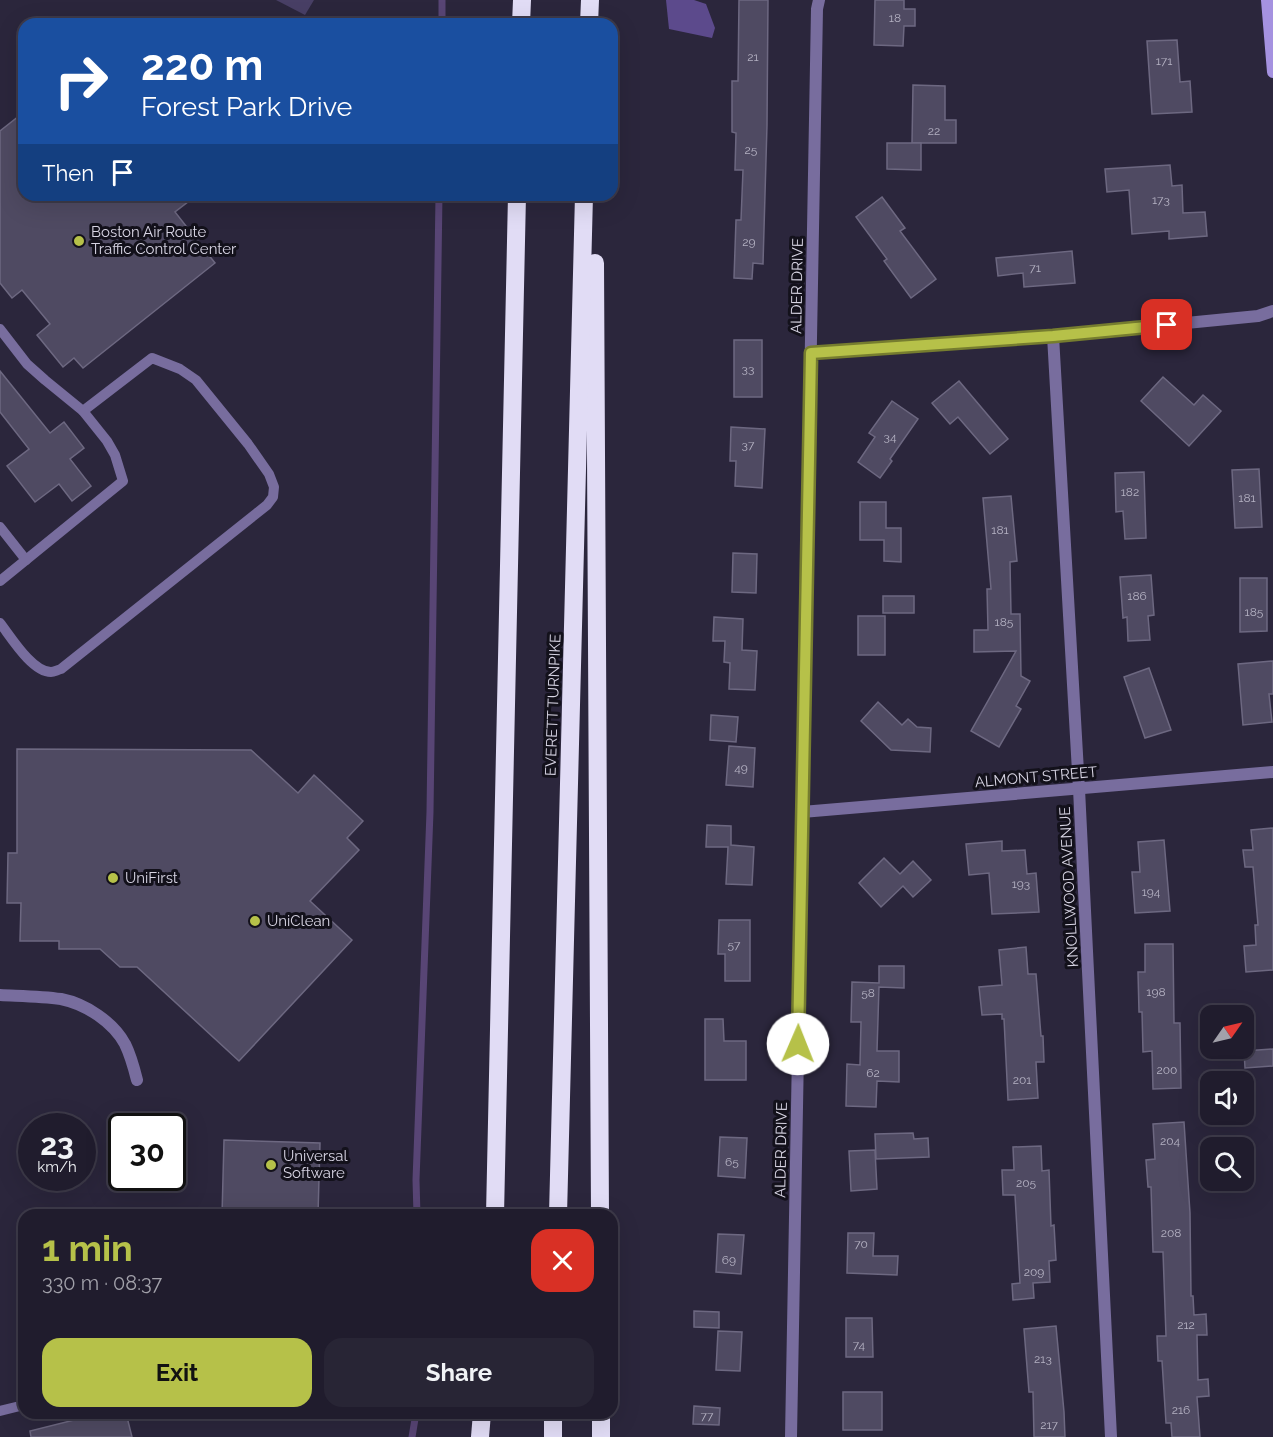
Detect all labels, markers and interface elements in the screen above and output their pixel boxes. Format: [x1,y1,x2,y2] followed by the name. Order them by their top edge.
[889,11,901,25] house number: 18
[141,41,263,90] text: 220 m
[42,42,120,120] icon: right
[747,50,759,64] house number: 21
[1156,54,1172,68] house number: 171
[141,91,352,122] text: Forest Park Drive
[928,124,940,138] house number: 22
[745,143,758,157] house number: 25
[106,156,139,189] icon: arrive
[42,160,94,186] text: Then
[1152,193,1170,207] house number: 173
[91,223,237,258] place label: Boston Air Route Traffic Control Center
[72,234,86,248] marker: Boston Air Route Traffic Control Center
[742,235,756,249] house number: 29
[787,238,807,334] street label: ALDER DRIVE
[1029,261,1041,275] house number: 71
[1141,299,1192,350] pin
[1150,308,1183,341] icon: arrive
[742,362,754,376] house number: 33
[884,430,897,444] house number: 34
[742,438,755,452] house number: 37
[1121,485,1139,499] house number: 182
[1238,491,1256,505] house number: 181
[991,523,1009,537] house number: 181
[1127,589,1147,603] house number: 186
[1245,605,1264,619] house number: 185
[995,615,1014,629] house number: 185
[542,634,564,776] street label: EVERETT TURNPIKE
[734,761,748,775] house number: 49
[974,763,1098,791] street label: ALMONT STREET
[1056,806,1082,968] street label: KNOLLWOOD AVENUE
[125,869,178,887] place label: UniFirst
[106,871,120,885] marker: UniFirst
[1012,877,1030,891] house number: 193
[1142,885,1161,899] house number: 194
[267,912,330,930] place label: UniClean
[248,914,262,928] marker: UniClean
[728,938,741,952] house number: 57
[1146,985,1166,999] house number: 198
[861,986,875,1000] house number: 58
[1200,1005,1254,1059] north arrow
[1200,1005,1254,1191] map controls
[766,1012,830,1076] position arrow
[1157,1063,1177,1077] house number: 200
[866,1066,880,1080] house number: 62
[1200,1071,1254,1125] button: sound
[1013,1073,1031,1087] house number: 201
[771,1102,791,1198] street label: ALDER DRIVE
[108,1113,186,1191] speed limit sign: 30
[40,1127,74,1162] text: 23
[1160,1134,1181,1148] house number: 204
[1200,1137,1254,1191] button: search
[283,1147,348,1182] place label: Universal Software
[725,1155,739,1169] house number: 65
[37,1158,77,1176] text: km/h
[264,1158,278,1172] marker: Universal Software
[1016,1176,1037,1190] house number: 205
[1161,1226,1181,1240] house number: 208
[42,1227,133,1269] text: 1 min
[531,1229,594,1292] button: close
[854,1237,868,1251] house number: 70
[722,1253,736,1267] house number: 69
[1024,1265,1044,1279] house number: 209
[42,1271,162,1295] text: 330 m · 08:37
[1177,1318,1195,1332] house number: 212
[42,1338,312,1407] button: Exit
[324,1338,594,1407] button: Share
[853,1338,866,1352] house number: 74
[1034,1352,1052,1366] house number: 213
[1172,1403,1190,1417] house number: 216
[701,1409,714,1423] house number: 77
[1040,1418,1058,1432] house number: 217

